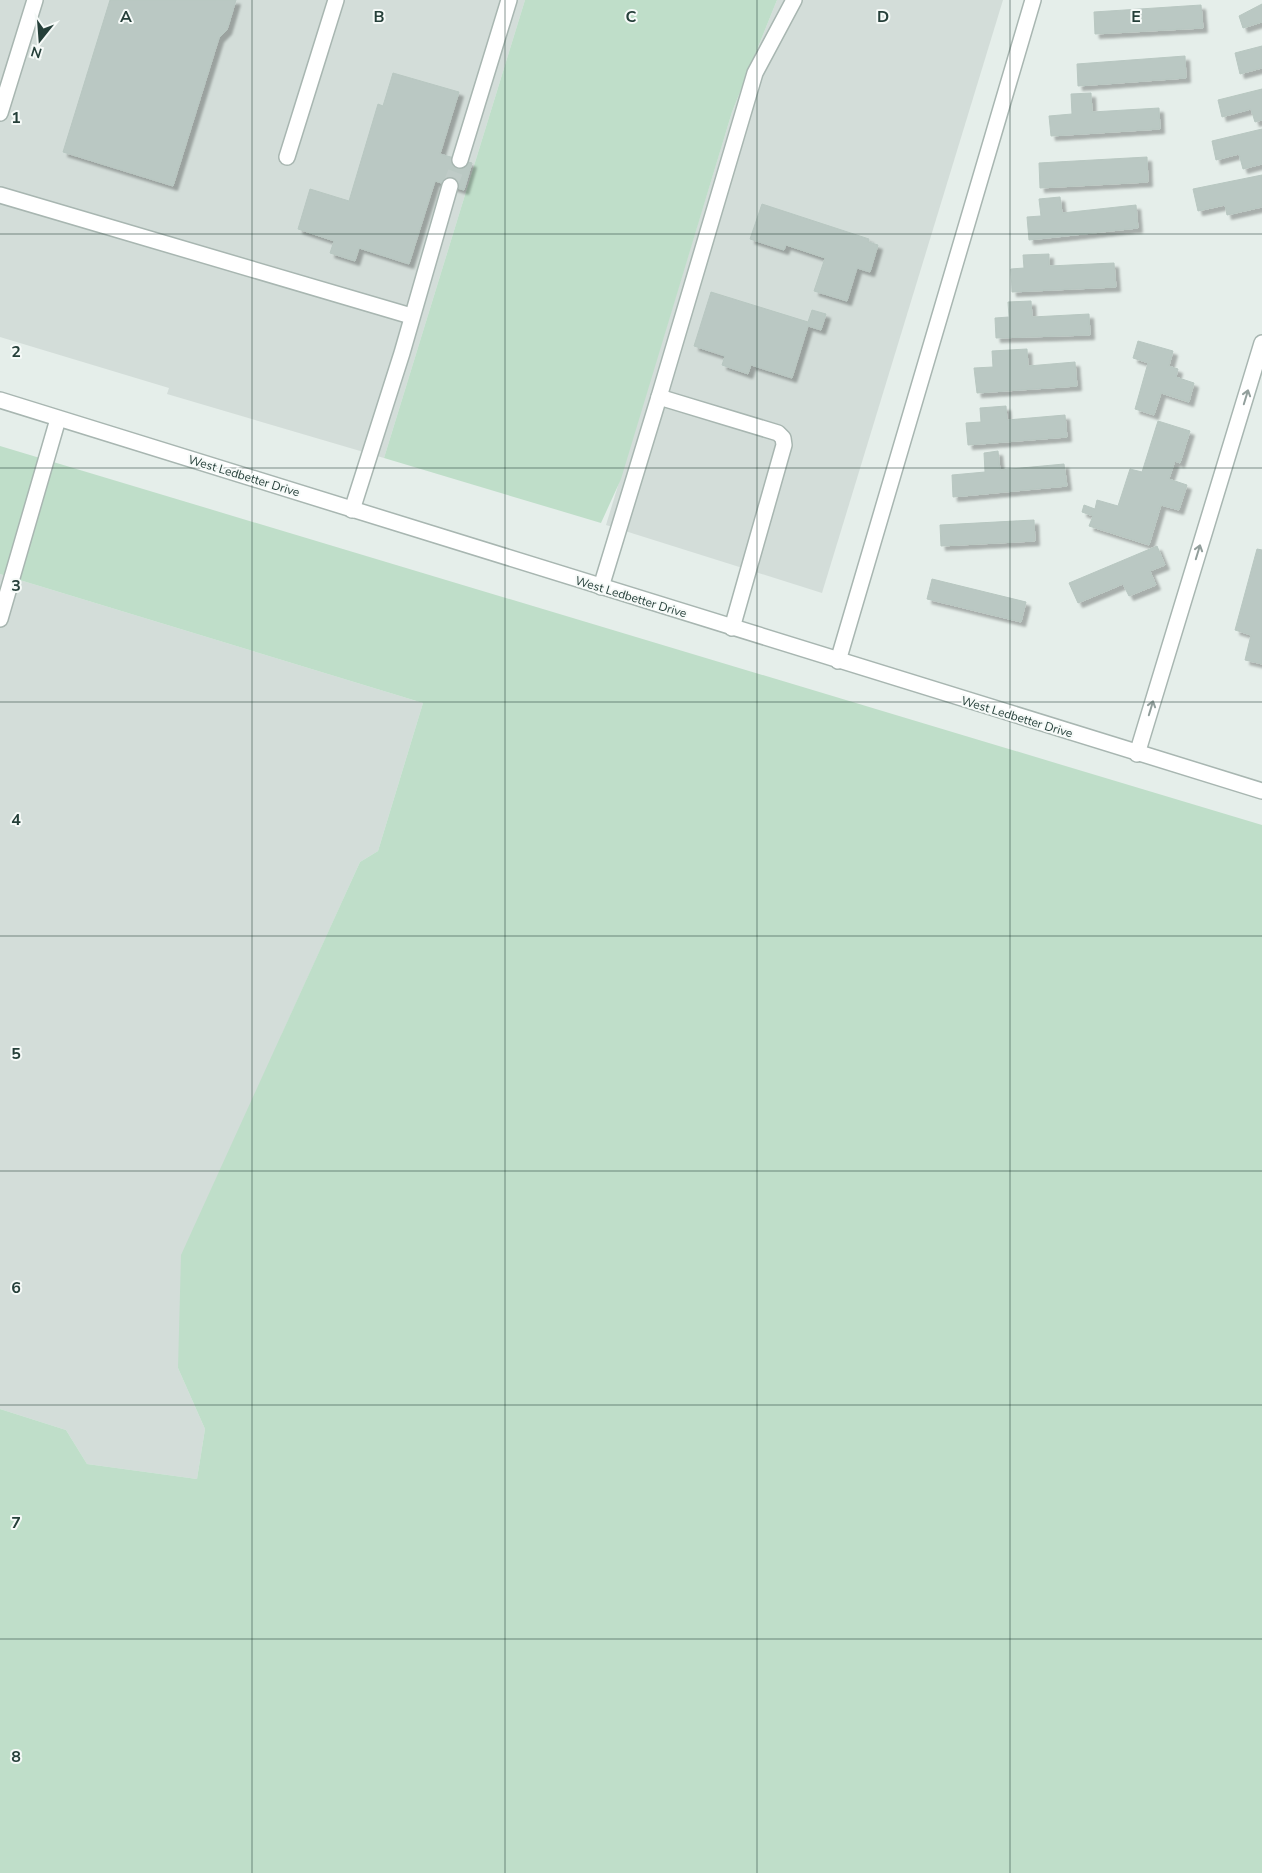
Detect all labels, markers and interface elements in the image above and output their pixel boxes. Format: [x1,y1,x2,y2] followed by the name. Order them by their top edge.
[120,6,132,28] text: A
[373,6,385,28] text: B
[626,6,637,28] text: C
[877,6,889,28] text: D
[1131,6,1141,28] text: E
[15,15,65,65] north arrow
[29,41,44,63] text: N
[11,107,21,129] text: 1
[11,341,21,363] text: 2
[1241,389,1251,405] one-way arrow
[186,451,302,501] street label: West Ledbetter Drive
[1194,544,1204,560] one-way arrow
[573,572,689,622] street label: West Ledbetter Drive
[11,575,21,597] text: 3
[959,692,1075,742] street label: West Ledbetter Drive
[1147,700,1157,716] one-way arrow
[11,809,21,831] text: 4
[11,1043,21,1065] text: 5
[11,1277,21,1299] text: 6
[11,1512,21,1534] text: 7
[11,1746,21,1768] text: 8

